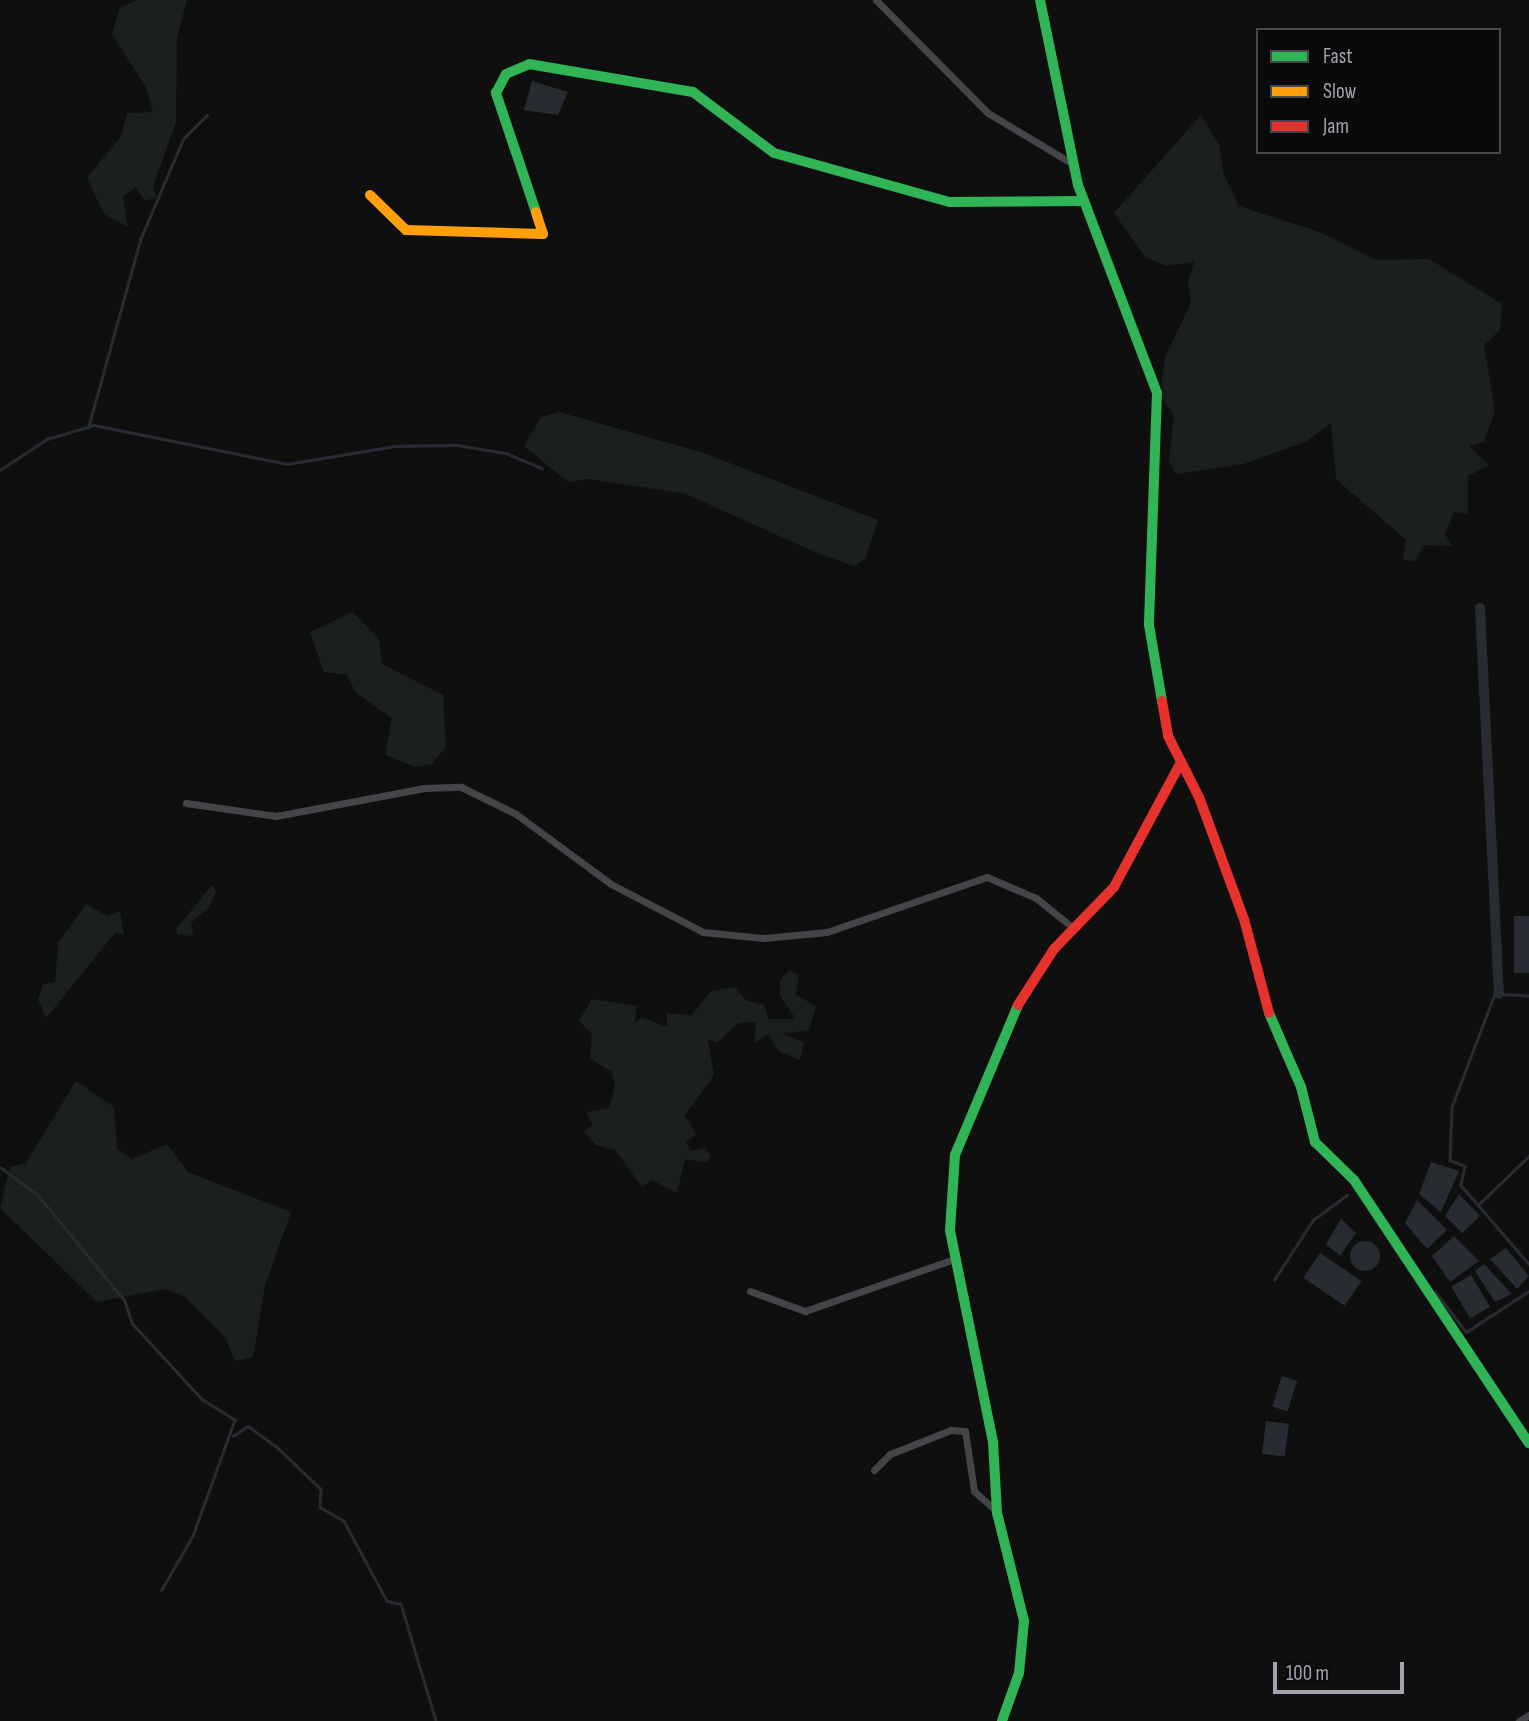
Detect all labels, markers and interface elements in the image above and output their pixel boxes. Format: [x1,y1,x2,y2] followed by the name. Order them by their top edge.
[1256,28,1501,154] legend
[1323,44,1353,69] text: Fast
[1323,79,1356,104] text: Slow
[1323,114,1349,139] text: Jam
[1277,1648,1408,1692] scale bar
[1286,1661,1329,1686] text: 100 m

